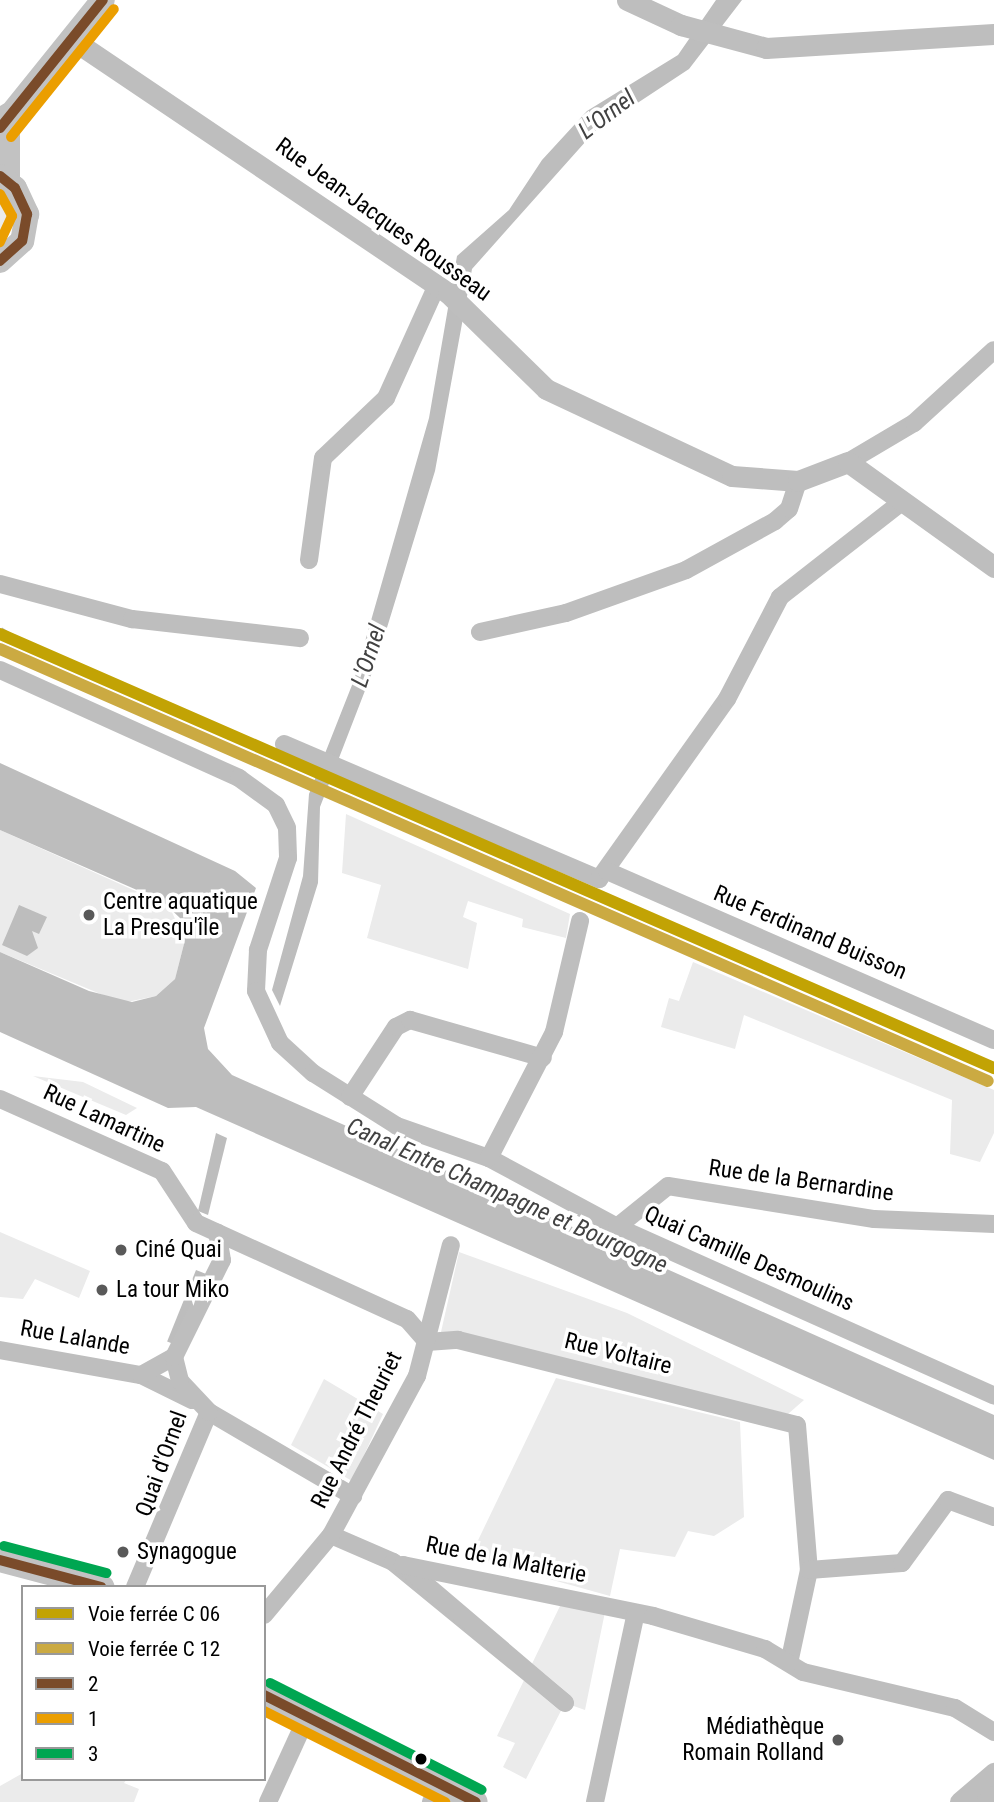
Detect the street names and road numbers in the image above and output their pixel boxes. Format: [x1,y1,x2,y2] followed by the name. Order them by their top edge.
[270,132,496,308] street label: Rue Jean-Jacques Rousseau
[709,880,911,986] street label: Rue Ferdinand Buisson
[39,1079,169,1159] street label: Rue Lamartine
[707,1154,895,1208] street label: Rue de la Bernardine
[640,1200,858,1318] street label: Quai Camille Desmoulins
[18,1315,132,1361] street label: Rue Lalande
[562,1327,674,1381] street label: Rue Voltaire
[305,1347,409,1513] street label: Rue André Theuriet
[130,1408,194,1520] street label: Quai d'Ornel
[423,1531,589,1589] street label: Rue de la Malterie

